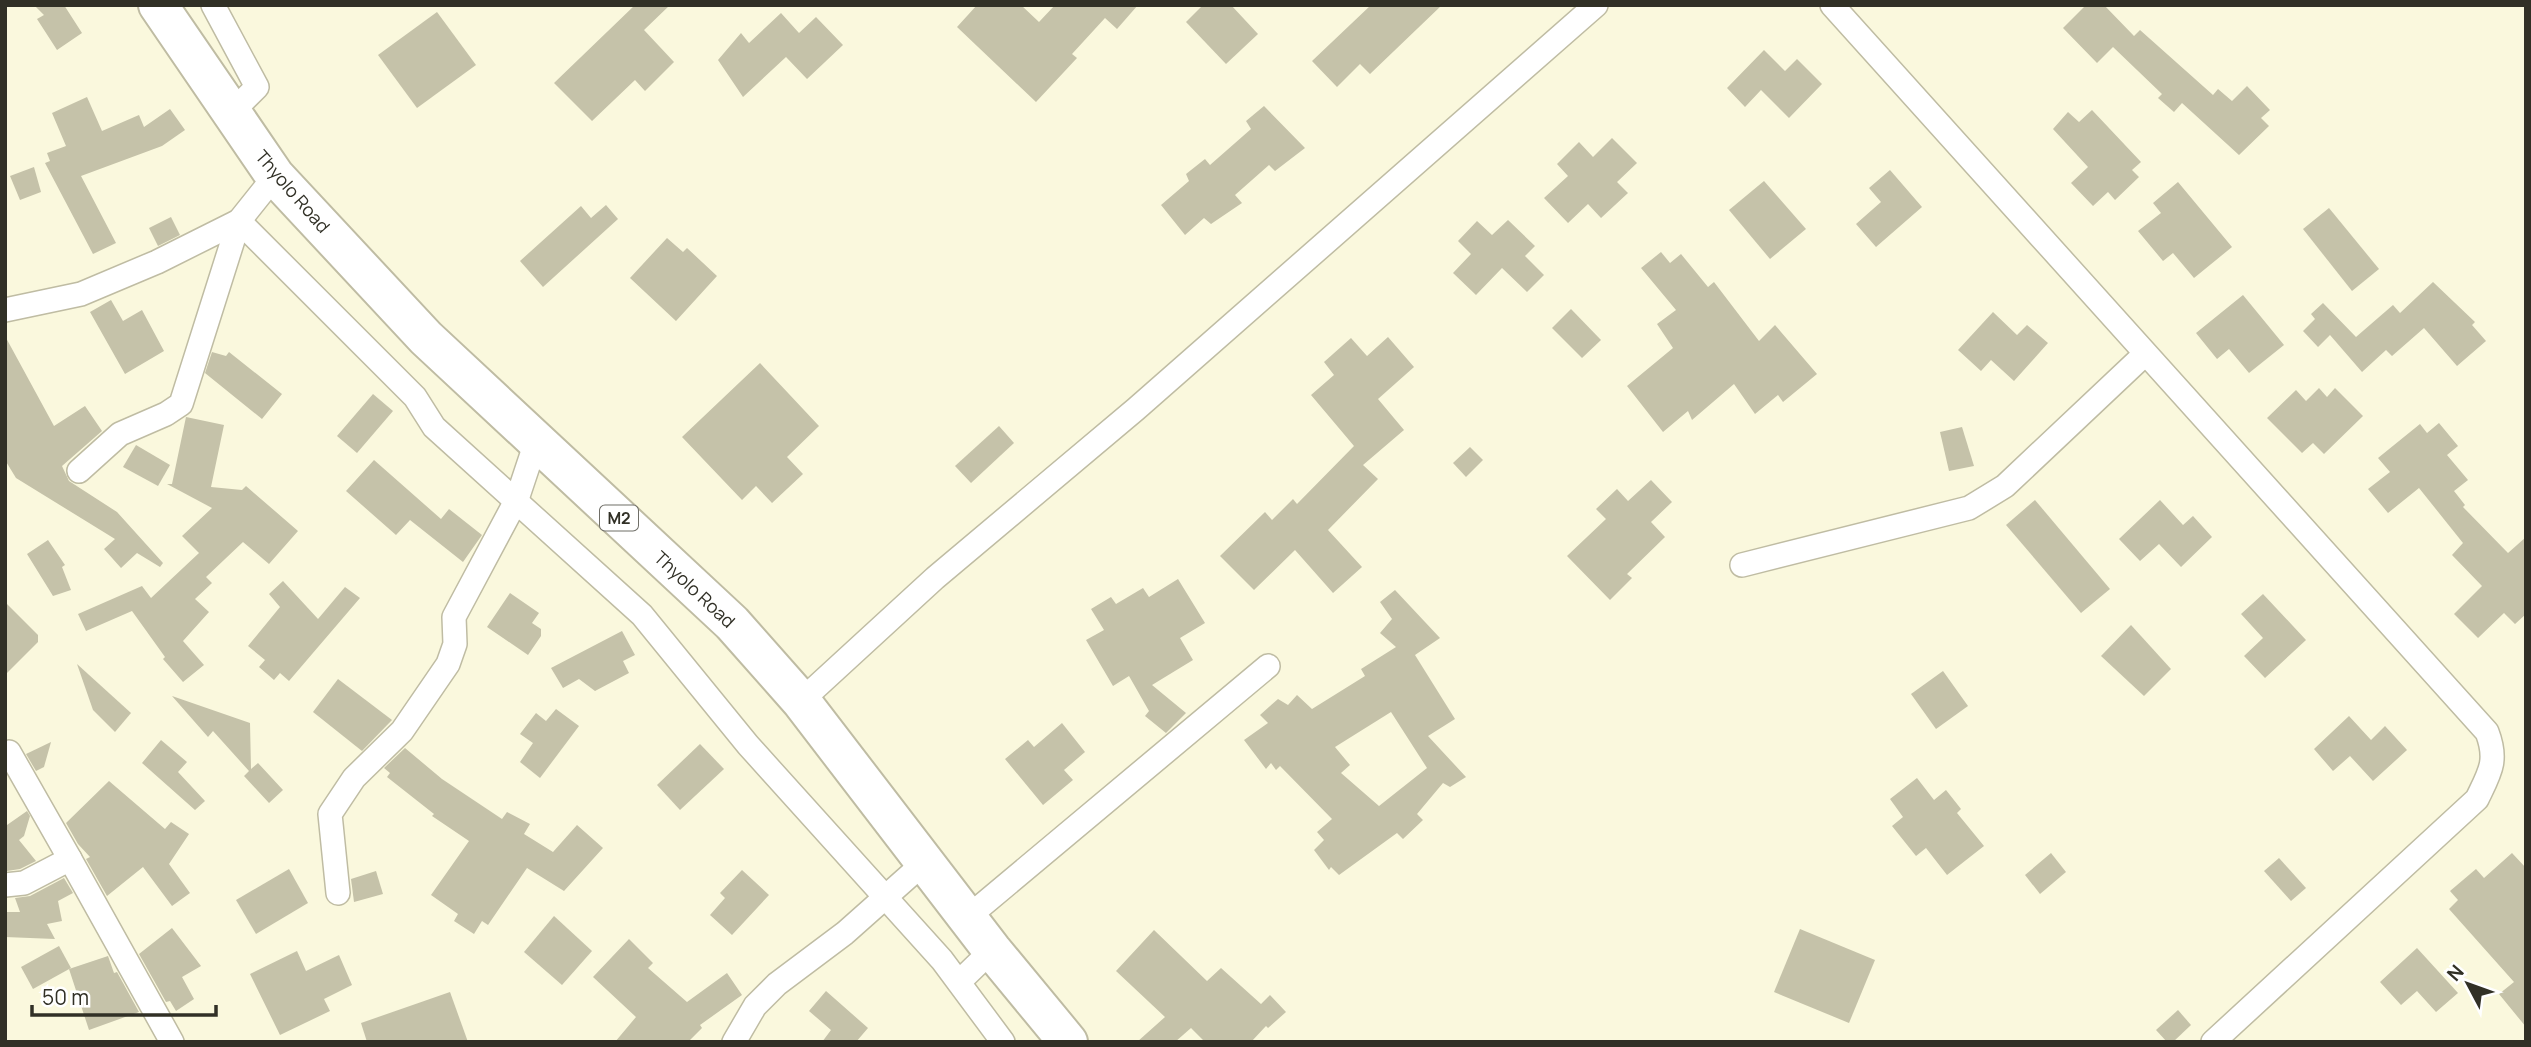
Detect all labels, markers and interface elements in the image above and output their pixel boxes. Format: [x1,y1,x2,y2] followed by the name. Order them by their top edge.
[250,145,336,237] street label: Thyolo Road
[600,505,638,530] road number: M2
[649,545,741,633] street label: Thyolo Road
[2433,949,2503,1019] north arrow
[2441,959,2469,987] text: N
[32,974,215,1018] scale bar
[42,983,89,1011] text: 50 m

